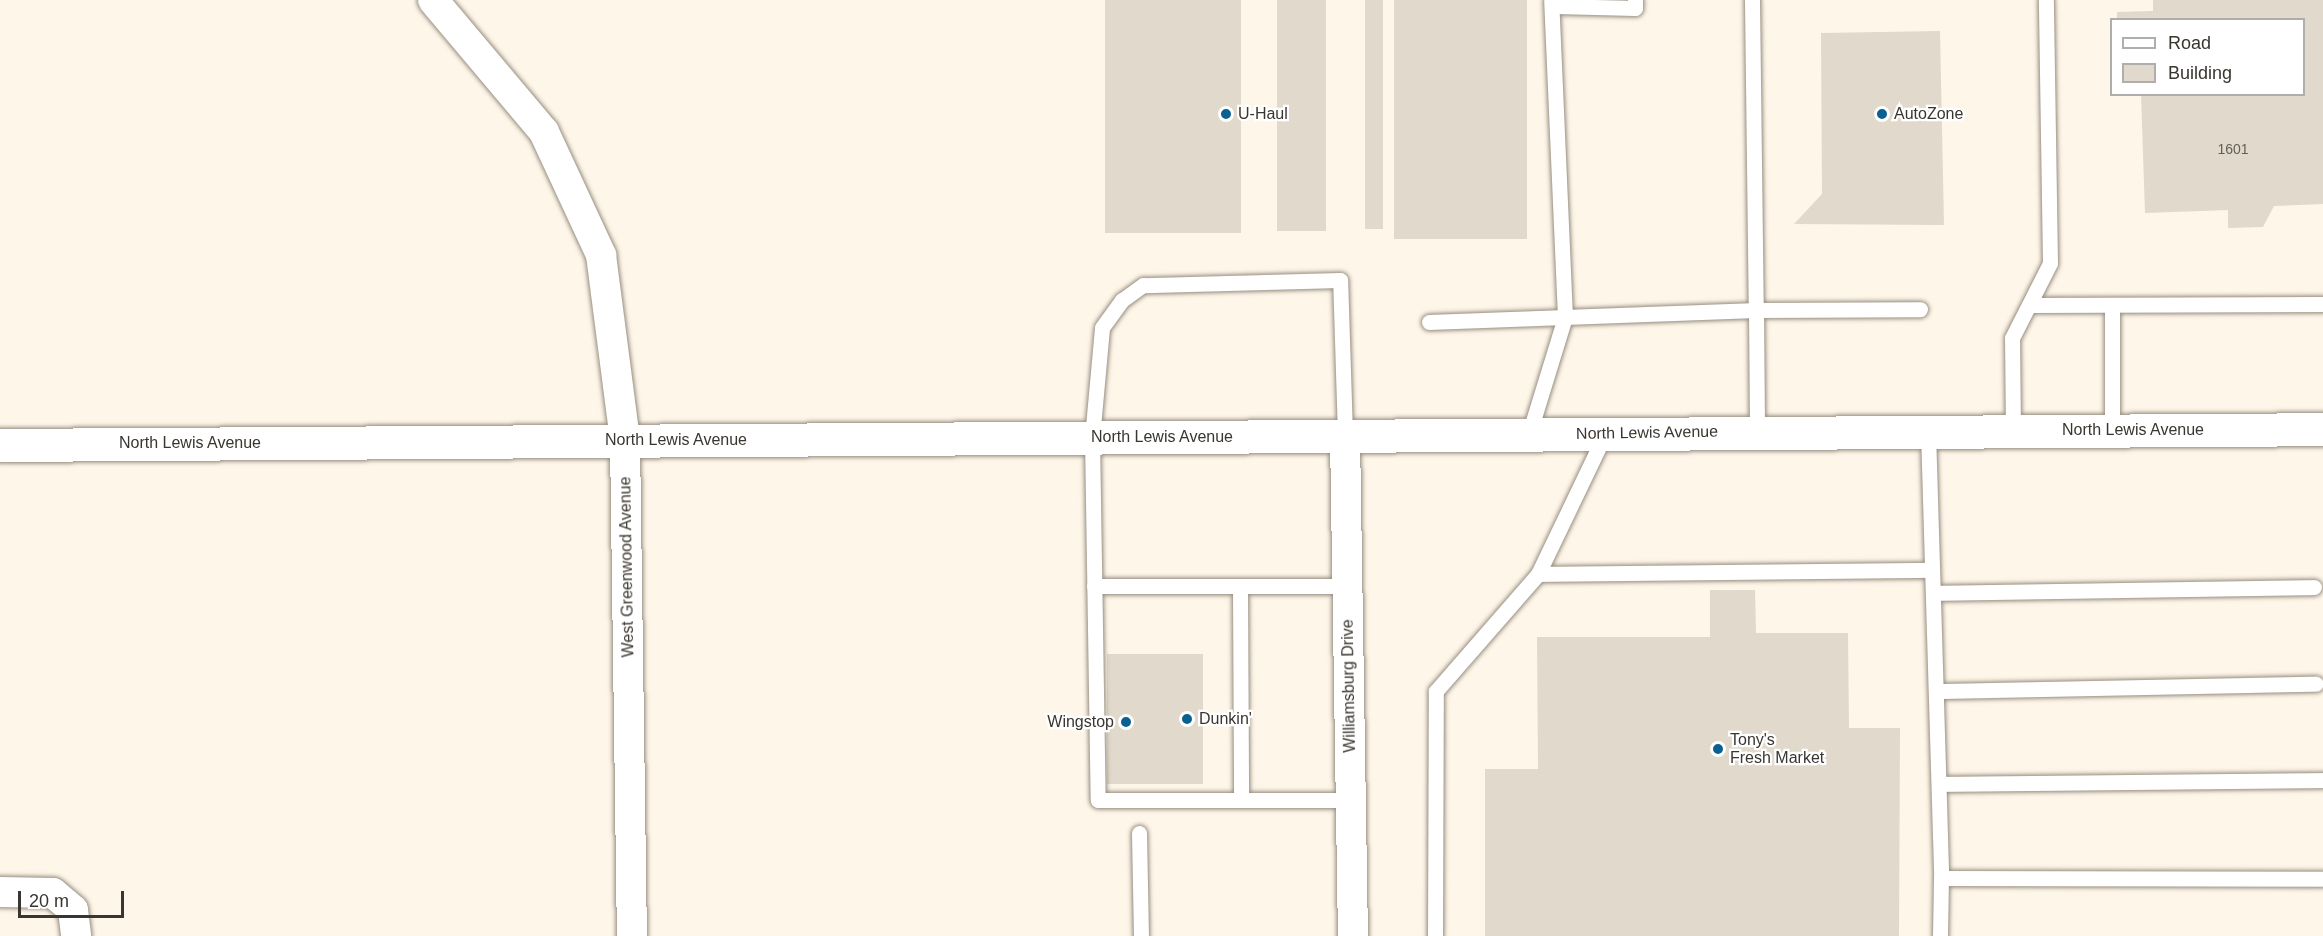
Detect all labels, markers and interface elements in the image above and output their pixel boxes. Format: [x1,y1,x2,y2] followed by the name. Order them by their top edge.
[2110,18,2305,96] legend
[2168,33,2211,53] text: Road
[2168,63,2232,83] text: Building
[1238,104,1288,124] place label: U-Haul
[1894,104,1963,124] place label: AutoZone
[1219,107,1233,121] marker: U-Haul
[1875,107,1889,121] marker: AutoZone
[2217,141,2249,157] house number: 1601
[2062,420,2204,440] street label: North Lewis Avenue
[1575,422,1719,444] street label: North Lewis Avenue
[1091,427,1233,447] street label: North Lewis Avenue
[605,430,747,450] street label: North Lewis Avenue
[119,433,261,453] street label: North Lewis Avenue
[616,476,638,658] street label: West Greenwood Avenue
[1338,619,1360,753] street label: Williamsburg Drive
[1199,709,1252,729] place label: Dunkin'
[1047,712,1114,732] place label: Wingstop
[1180,712,1194,726] marker: Dunkin'
[1119,715,1133,729] marker: Wingstop
[1730,730,1824,768] place label: Tony's Fresh Market
[1711,742,1725,756] marker: Tony's Fresh Market
[21,879,128,917] scale bar
[29,891,69,911] text: 20 m

